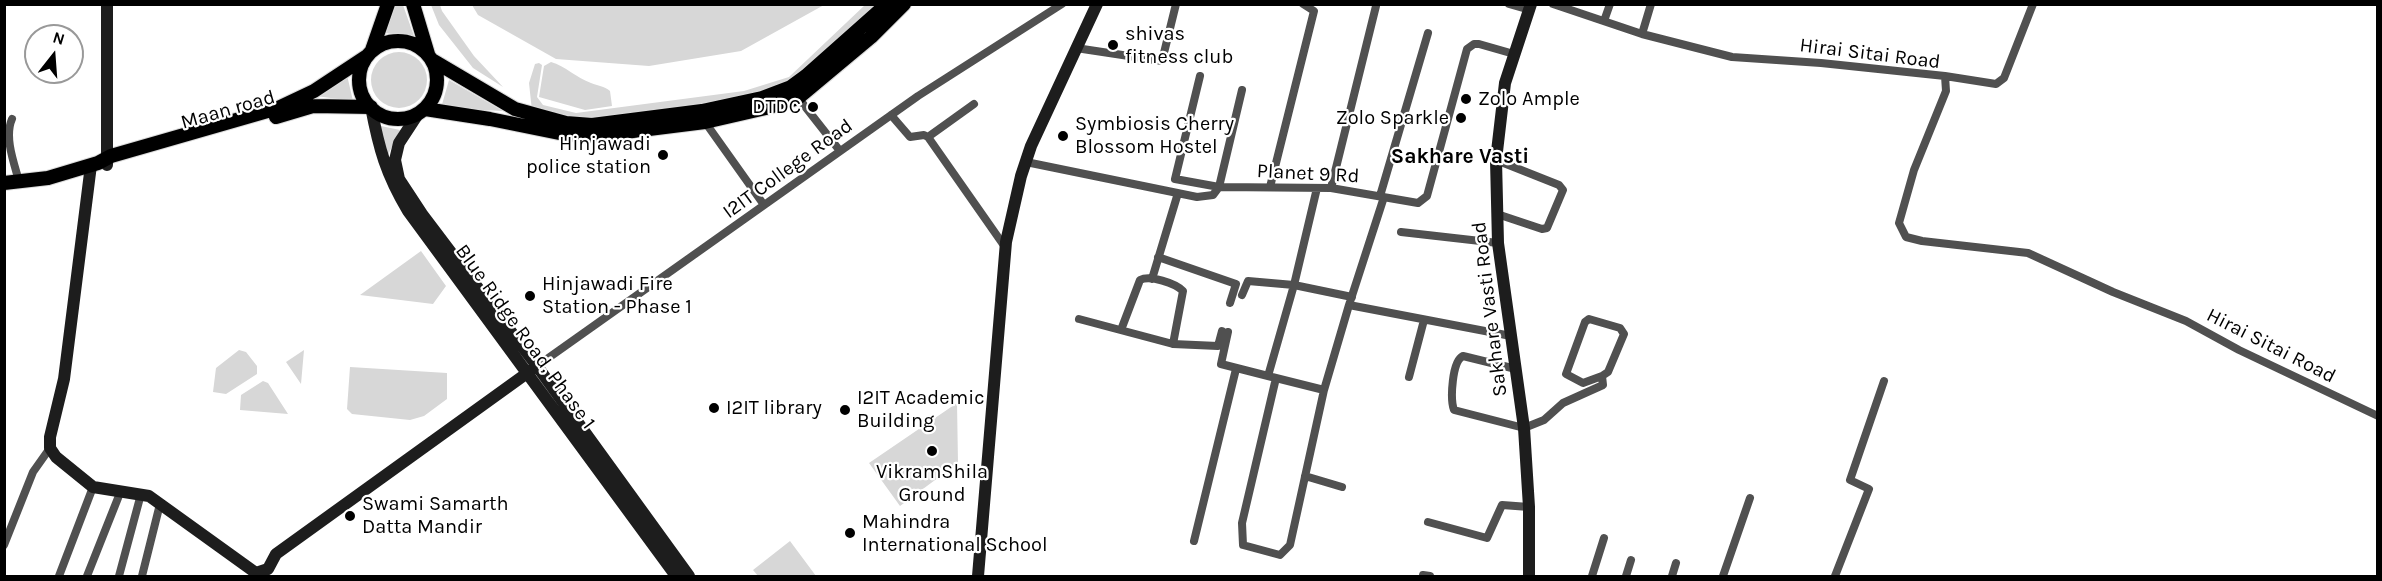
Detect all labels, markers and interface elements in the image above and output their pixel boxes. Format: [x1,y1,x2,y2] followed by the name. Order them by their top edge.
[1125,22,1233,69] place label: shivas fitness club
[24,24,84,84] north arrow
[51,27,67,49] text: N
[1798,33,1942,75] street label: Hirai Sitai Road
[1106,38,1120,52] marker: shivas fitness club
[178,85,278,135] street label: Maan road
[1478,87,1580,111] place label: Zolo Ample
[1459,92,1473,106] marker: Zolo Ample
[752,95,801,119] place label: DTDC
[806,100,820,114] marker: DTDC
[1336,106,1449,130] place label: Zolo Sparkle
[1454,111,1468,125] marker: Zolo Sparkle
[1075,112,1234,159] place label: Symbiosis Cherry Blossom Hostel
[718,114,858,224] street label: I2IT College Road
[1056,129,1070,143] marker: Symbiosis Cherry Blossom Hostel
[526,132,651,179] place label: Hinjawadi police station
[1391,144,1529,170] district label: Sakhare Vasti
[656,148,670,162] marker: Hinjawadi police station
[1256,159,1360,189] street label: Planet 9 Rd
[1467,220,1513,398] street label: Sakhare Vasti Road
[450,240,600,434] street label: Blue Ridge Road, Phase 1
[542,272,692,319] place label: Hinjawadi Fire Station - Phase 1
[523,289,537,303] marker: Hinjawadi Fire Station - Phase 1
[2202,303,2340,389] street label: Hirai Sitai Road
[857,386,984,433] place label: I2IT Academic Building
[726,396,822,420] place label: I2IT library
[707,401,721,415] marker: I2IT library
[838,403,852,417] marker: I2IT Academic Building
[925,444,939,458] marker: VikramShila Ground
[876,460,988,507] place label: VikramShila Ground
[362,492,509,539] place label: Swami Samarth Datta Mandir
[343,509,357,523] marker: Swami Samarth Datta Mandir
[862,510,1048,557] place label: Mahindra International School
[843,526,857,540] marker: Mahindra International School

